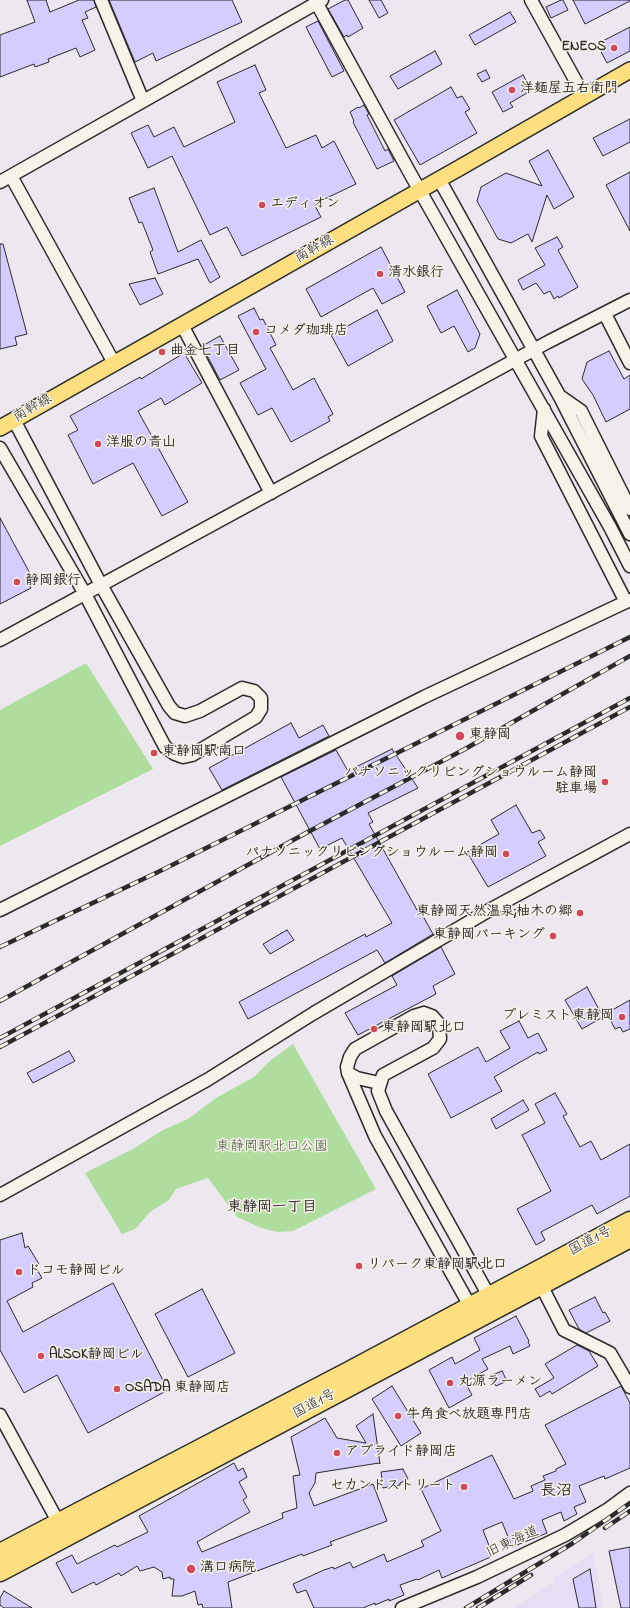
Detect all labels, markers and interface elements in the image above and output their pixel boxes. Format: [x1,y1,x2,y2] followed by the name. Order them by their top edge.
[561,40,606,56] place label: ENEOS
[609,43,619,53] marker: ENEOS
[520,82,618,98] place label: 洋麺屋五右衛門
[507,85,517,95] marker: 洋麺屋五右衛門
[270,197,340,213] place label: エディオン
[257,200,267,210] marker: エディオン
[293,232,337,268] street label: 南幹線
[388,266,444,282] place label: 清水銀行
[375,269,385,279] marker: 清水銀行
[264,324,348,340] place label: コメダ珈琲店
[251,327,261,337] marker: コメダ珈琲店
[170,344,240,360] place label: 曲金七丁目
[157,347,167,357] marker: 曲金七丁目
[11,391,55,427] street label: 南幹線
[106,436,176,452] place label: 洋服の青山
[93,439,103,449] marker: 洋服の青山
[25,574,81,590] place label: 静岡銀行
[12,577,22,587] marker: 静岡銀行
[469,728,511,744] place label: 東静岡
[454,730,466,742] marker: 東静岡
[162,745,246,761] place label: 東静岡駅南口
[149,748,159,758] marker: 東静岡駅南口
[344,766,597,798] place label: パナソニックリビングショウルーム静岡 駐車場
[600,777,610,787] marker: パナソニックリビングショウルーム静岡 駐車場
[245,846,498,862] place label: パナソニックリビングショウルーム静岡
[501,849,511,859] marker: パナソニックリビングショウルーム静岡
[416,905,572,921] place label: 東静岡天然温泉;柚木の郷
[575,908,585,918] marker: 東静岡天然温泉;柚木の郷
[433,928,545,944] place label: 東静岡パーキング
[548,931,558,941] marker: 東静岡パーキング
[502,1009,614,1025] place label: プレミスト東静岡
[617,1012,627,1022] marker: プレミスト東静岡
[382,1021,466,1037] place label: 東静岡駅北口
[369,1024,379,1034] marker: 東静岡駅北口
[216,1140,328,1156] park label: 東静岡駅北口公園
[227,1200,317,1218] district label: 東静岡一丁目
[567,1224,615,1260] street label: 国道1号
[367,1258,507,1274] place label: リパーク東静岡駅北口
[354,1261,364,1271] marker: リパーク東静岡駅北口
[27,1264,125,1280] place label: ドコモ静岡ビル
[14,1267,24,1277] marker: ドコモ静岡ビル
[49,1348,144,1364] place label: ALSOK静岡ビル
[36,1351,46,1361] marker: ALSOK静岡ビル
[458,1375,542,1391] place label: 丸源ラーメン
[445,1378,455,1388] marker: 丸源ラーメン
[125,1381,230,1397] place label: OSADA 東静岡店
[112,1384,122,1394] marker: OSADA 東静岡店
[291,1387,339,1423] street label: 国道1号
[406,1408,532,1424] place label: 牛角食べ放題専門店
[393,1411,403,1421] marker: 牛角食べ放題専門店
[345,1445,457,1461] place label: アプライド静岡店
[332,1448,342,1458] marker: アプライド静岡店
[330,1479,456,1495] place label: セカンドストリート
[459,1482,469,1492] marker: セカンドストリート
[540,1482,572,1502] district label: 長沼
[484,1524,542,1562] street label: 旧東海道
[200,1561,256,1577] place label: 溝口病院
[185,1563,197,1575] marker: 溝口病院

